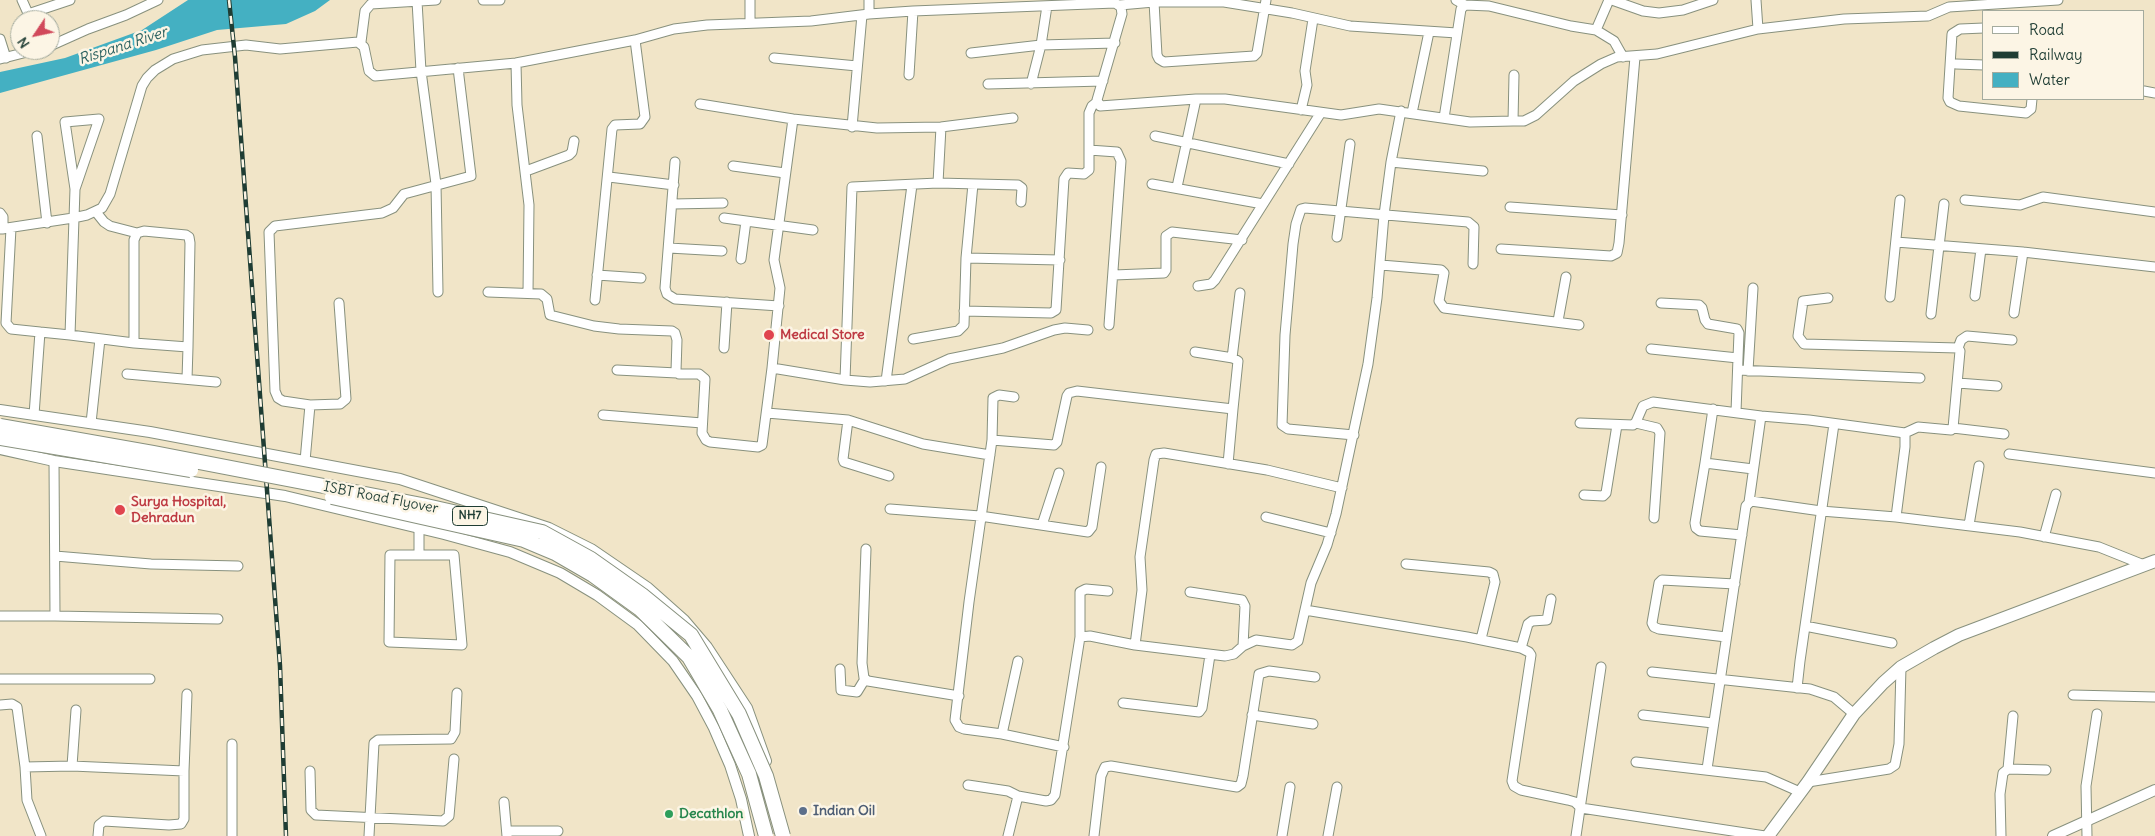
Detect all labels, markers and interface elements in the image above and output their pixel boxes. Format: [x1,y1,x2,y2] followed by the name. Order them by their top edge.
[10,10,60,60] north arrow
[1982,10,2145,100] legend
[2029,20,2064,39] text: Road
[76,23,170,69] water label: Rispana River
[13,34,34,52] text: N
[2029,45,2083,64] text: Railway
[2029,70,2070,89] text: Water
[780,327,865,343] place label: Medical Store
[762,328,776,342] marker: Medical Store
[322,479,440,517] street label: ISBT Road Flyover
[131,494,226,526] place label: Surya Hospital, Dehradun
[113,503,127,517] marker: Surya Hospital, Dehradun
[452,506,488,526] road number: NH7
[813,803,875,819] place label: Indian Oil
[797,805,809,817] marker: Indian Oil
[679,806,743,822] place label: Decathlon
[663,808,675,820] marker: Decathlon

